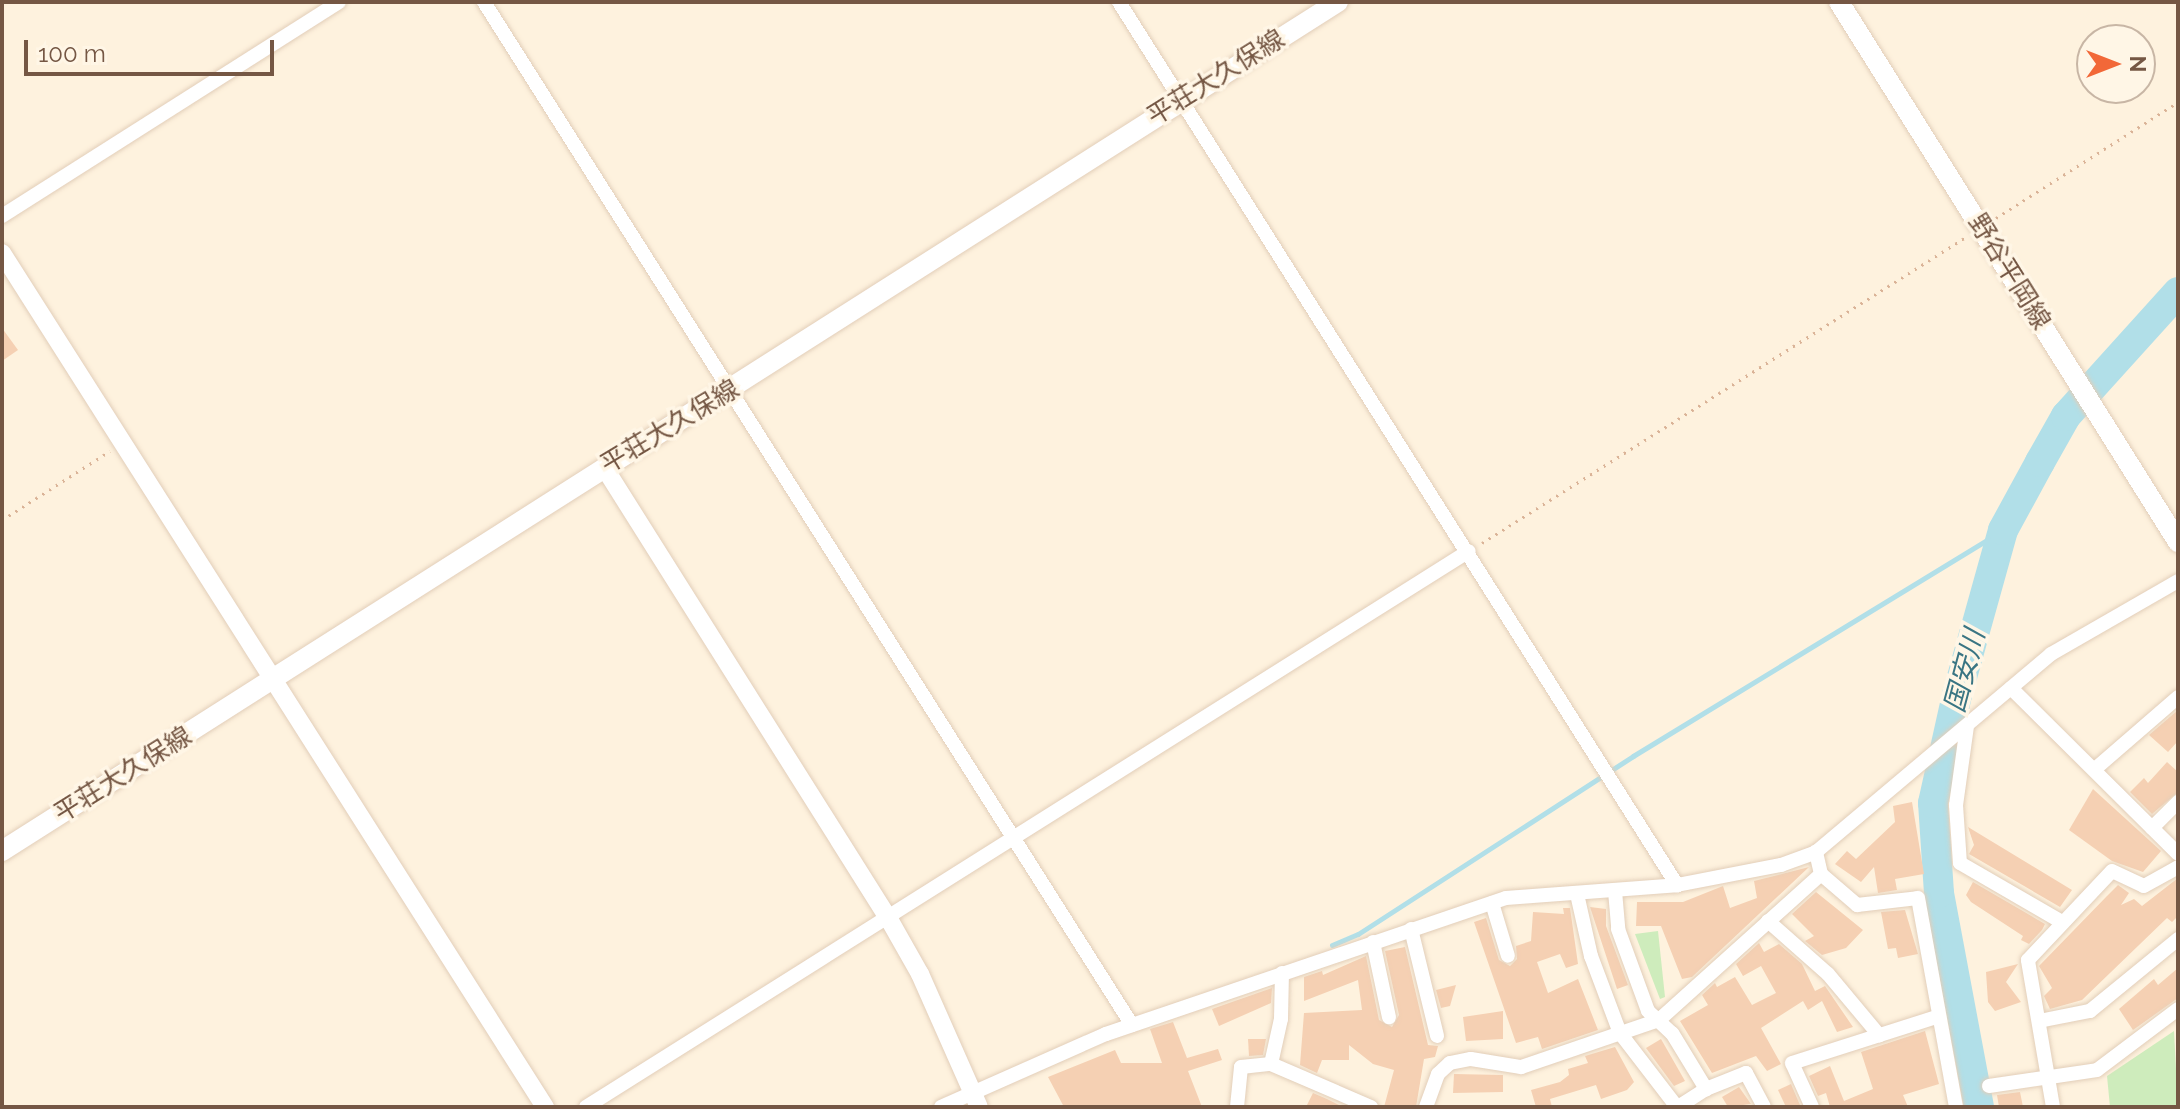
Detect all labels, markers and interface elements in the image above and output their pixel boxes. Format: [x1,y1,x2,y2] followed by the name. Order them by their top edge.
[1142,23,1290,133] street label: 平荘大久保線
[28,24,278,74] scale bar
[2076,24,2156,104] north arrow
[38,39,106,68] text: 100 m
[2125,56,2151,72] text: N
[1961,209,2057,335] street label: 野谷平岡線
[595,373,745,481] street label: 平荘大久保線
[1938,626,1992,716] water label: 国安川
[49,720,197,830] street label: 平荘大久保線

